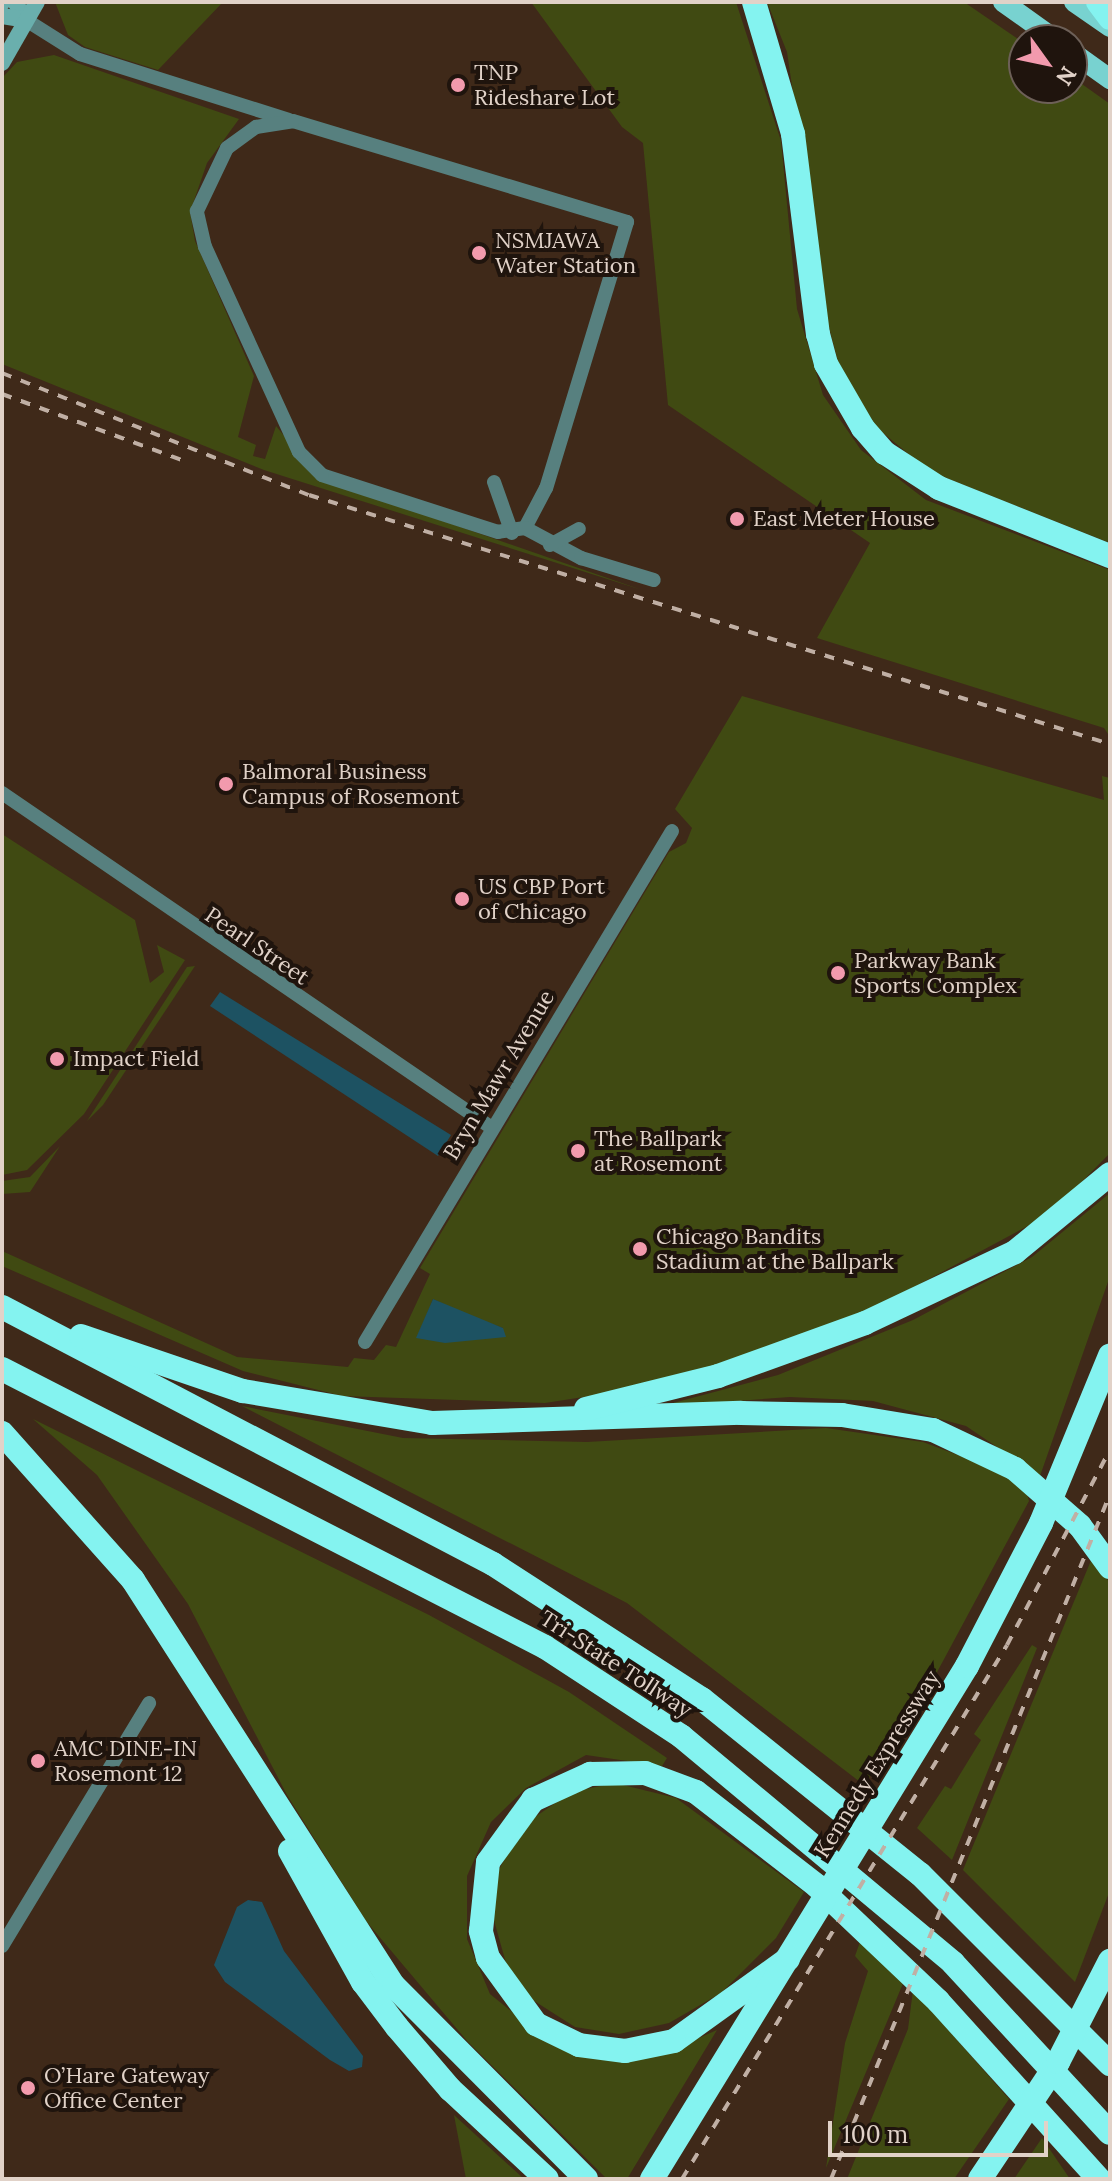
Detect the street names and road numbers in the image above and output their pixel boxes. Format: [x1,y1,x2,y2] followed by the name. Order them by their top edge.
[200,902,314,990] street label: Pearl Street
[438,985,560,1165] street label: Bryn Mawr Avenue
[535,1605,697,1723] street label: Tri-State Tollway
[809,1665,945,1863] street label: Kennedy Expressway

